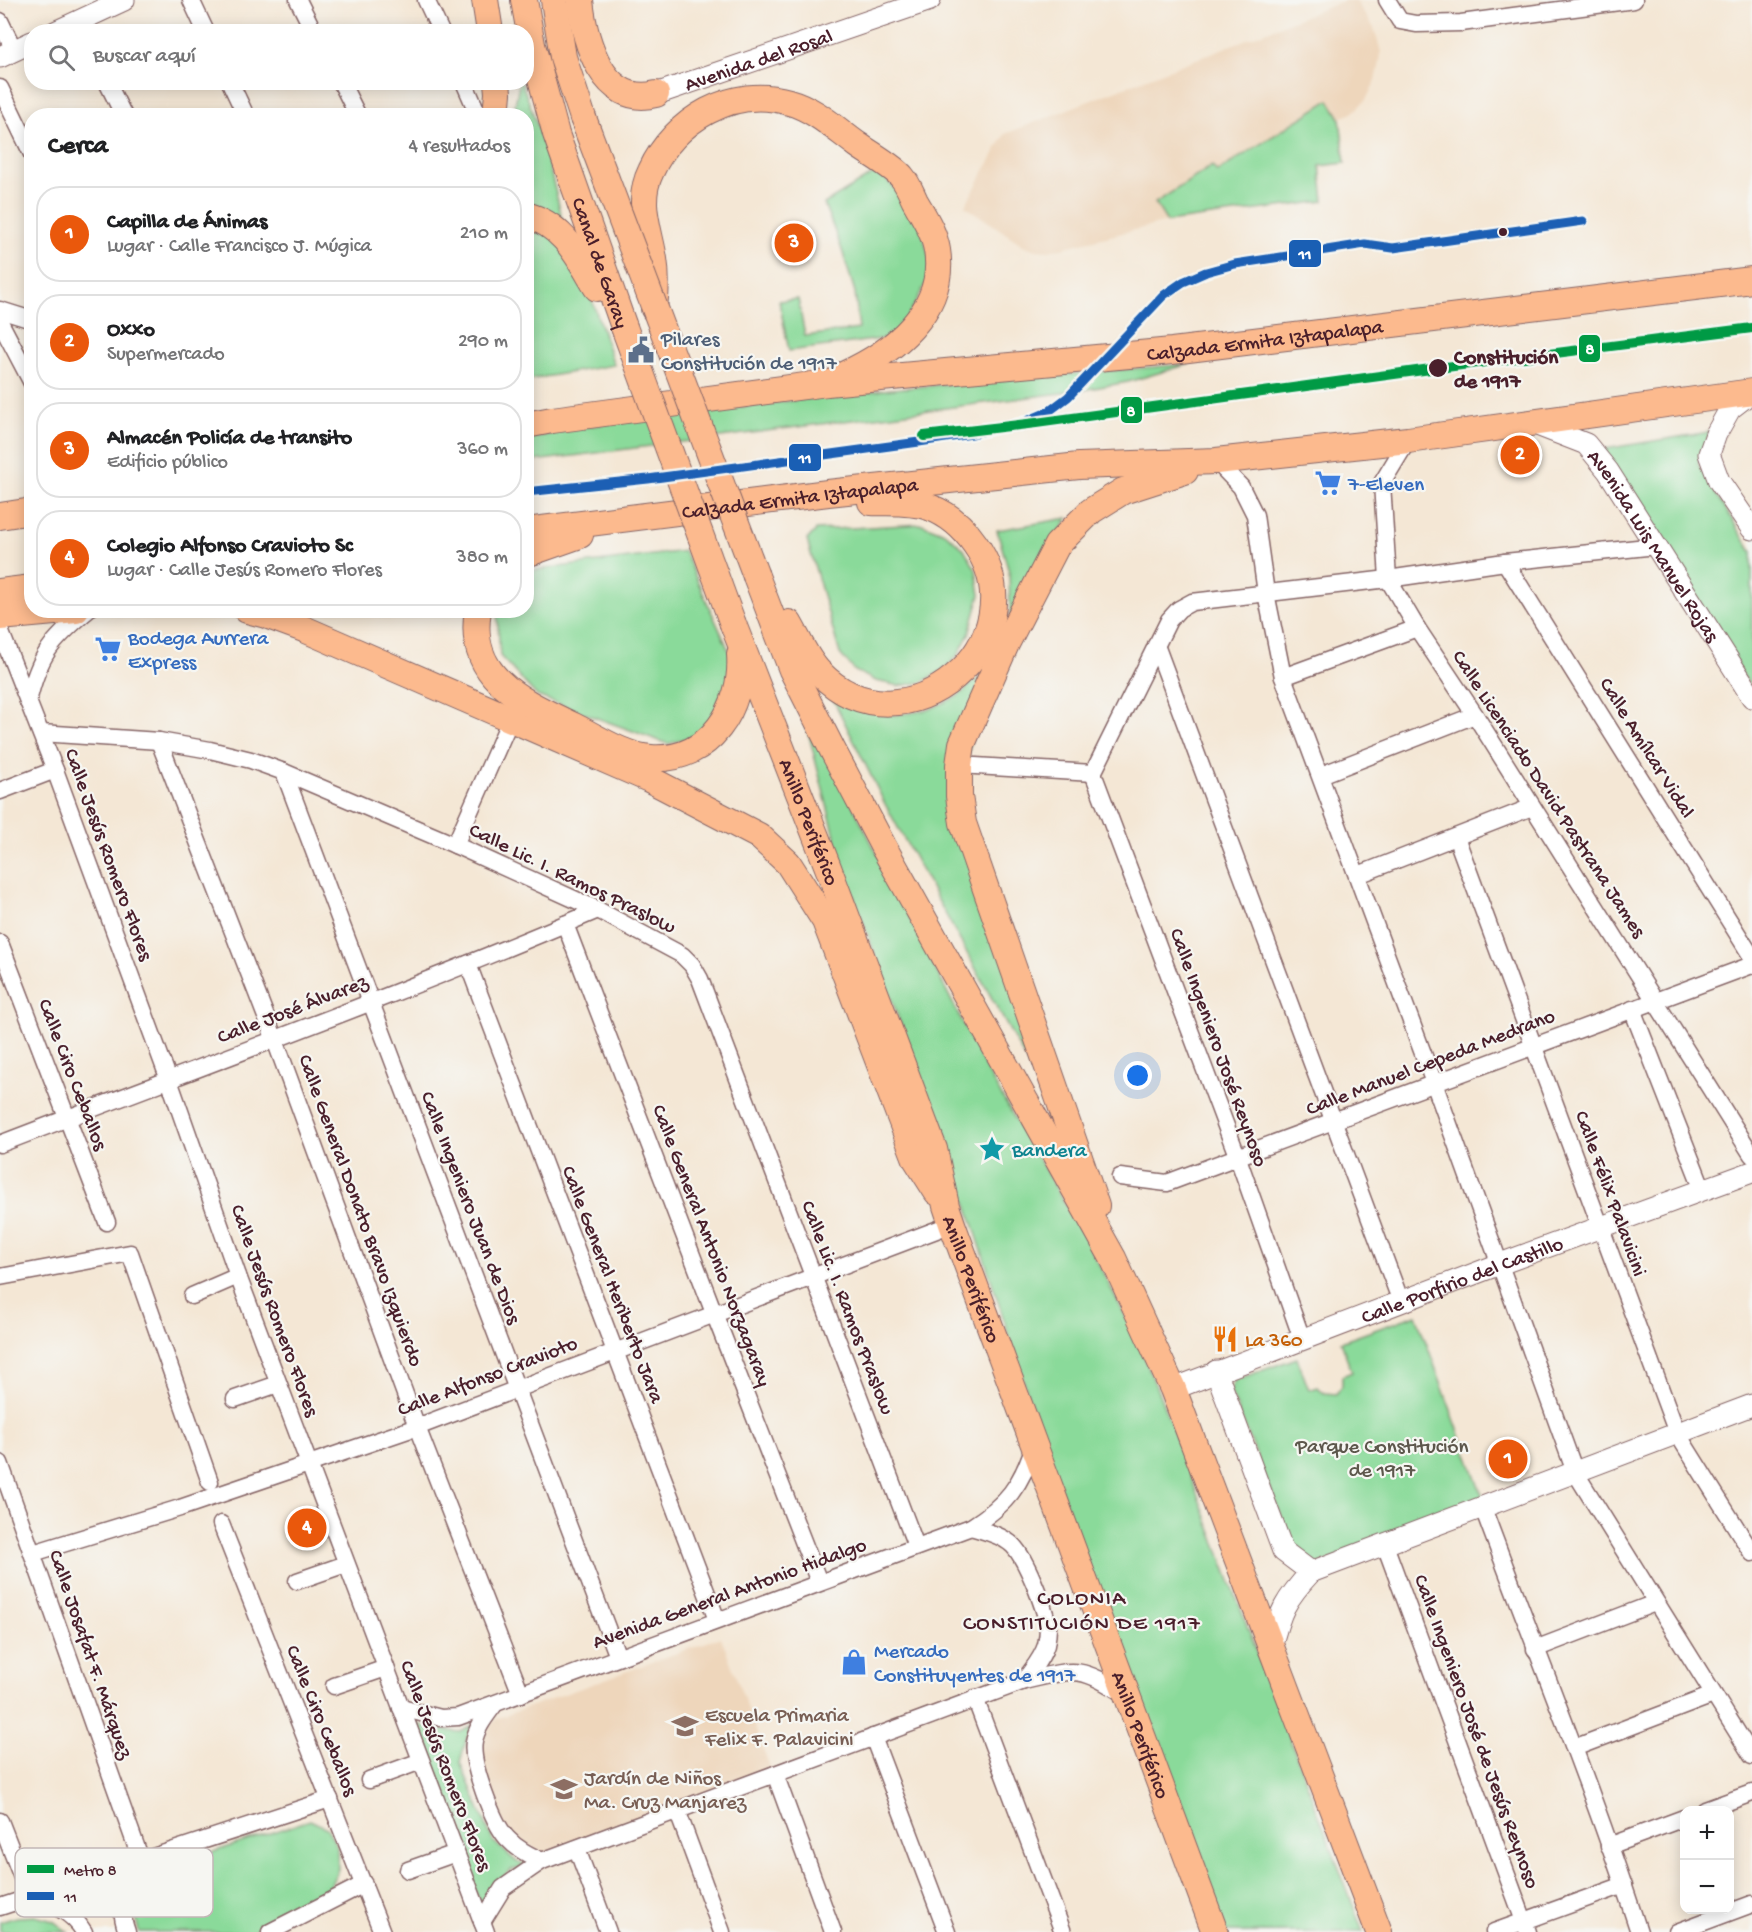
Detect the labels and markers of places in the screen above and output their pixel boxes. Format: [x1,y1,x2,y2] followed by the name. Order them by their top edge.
[774,220,814,266] pin: 3
[1497,226,1509,238] unlabelled marker
[660,329,838,378] place label: Pilares Constitución de 1917
[626,335,656,365] public building icon: Pilares Constitución de 1917
[1453,347,1559,396] place label: Constitución de 1917
[1427,357,1449,379] marker: Constitución de 1917
[1500,432,1540,478] pin: 2
[1313,468,1343,498] supermarket icon: 7-Eleven
[1347,474,1424,499] place label: 7-Eleven
[127,628,270,677] place label: Bodega Aurrera Express
[93,634,123,664] supermarket icon: Bodega Aurrera Express
[977,1134,1007,1164] place icon: Bandera
[1011,1140,1088,1165] place label: Bandera
[1210,1324,1240,1354] restaurant icon: La 360
[1245,1330,1303,1355] place label: La 360
[1488,1436,1528,1482] pin: 1
[288,1506,326,1550] pin: 4
[874,1641,1076,1690] place label: Mercado Constituyentes de 1917
[839,1647,869,1677] shop icon: Mercado Constituyentes de 1917
[704,1705,854,1754] place label: Escuela Primaria Felix F. Palavicini
[670,1711,700,1741] school or university icon: Escuela Primaria Felix F. Palavicini
[584,1768,747,1817] place label: Jardín de Niños Ma. Cruz Manjarez
[549,1774,579,1804] school or university icon: Jardín de Niños Ma. Cruz Manjarez

